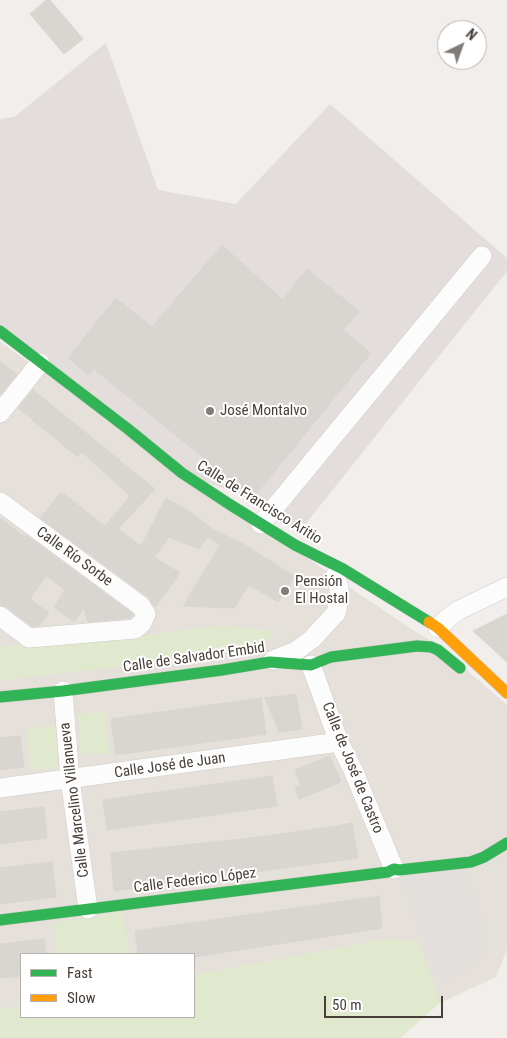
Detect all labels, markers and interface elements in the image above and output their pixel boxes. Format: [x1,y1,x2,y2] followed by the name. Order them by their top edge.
[437,20,487,70] north arrow
[463,26,480,43] text: N
[220,402,307,420] place label: José Montalvo
[204,405,216,417] marker: José Montalvo
[193,457,325,549] street label: Calle de Francisco Aritio
[32,523,116,591] street label: Calle Río Sorbe
[295,573,348,608] place label: Pensión El Hostal
[279,585,291,597] marker: Pensión El Hostal
[122,639,266,677] street label: Calle de Salvador Embid
[317,700,387,836] street label: Calle de José de Castro
[57,722,93,878] street label: Calle Marcelino Villanueva
[113,749,227,783] street label: Calle José de Juan
[133,865,257,897] street label: Calle Federico López
[20,953,195,1018] legend
[67,964,92,982] text: Fast
[327,986,446,1018] scale bar
[67,989,96,1007] text: Slow
[332,996,362,1014] text: 50 m

